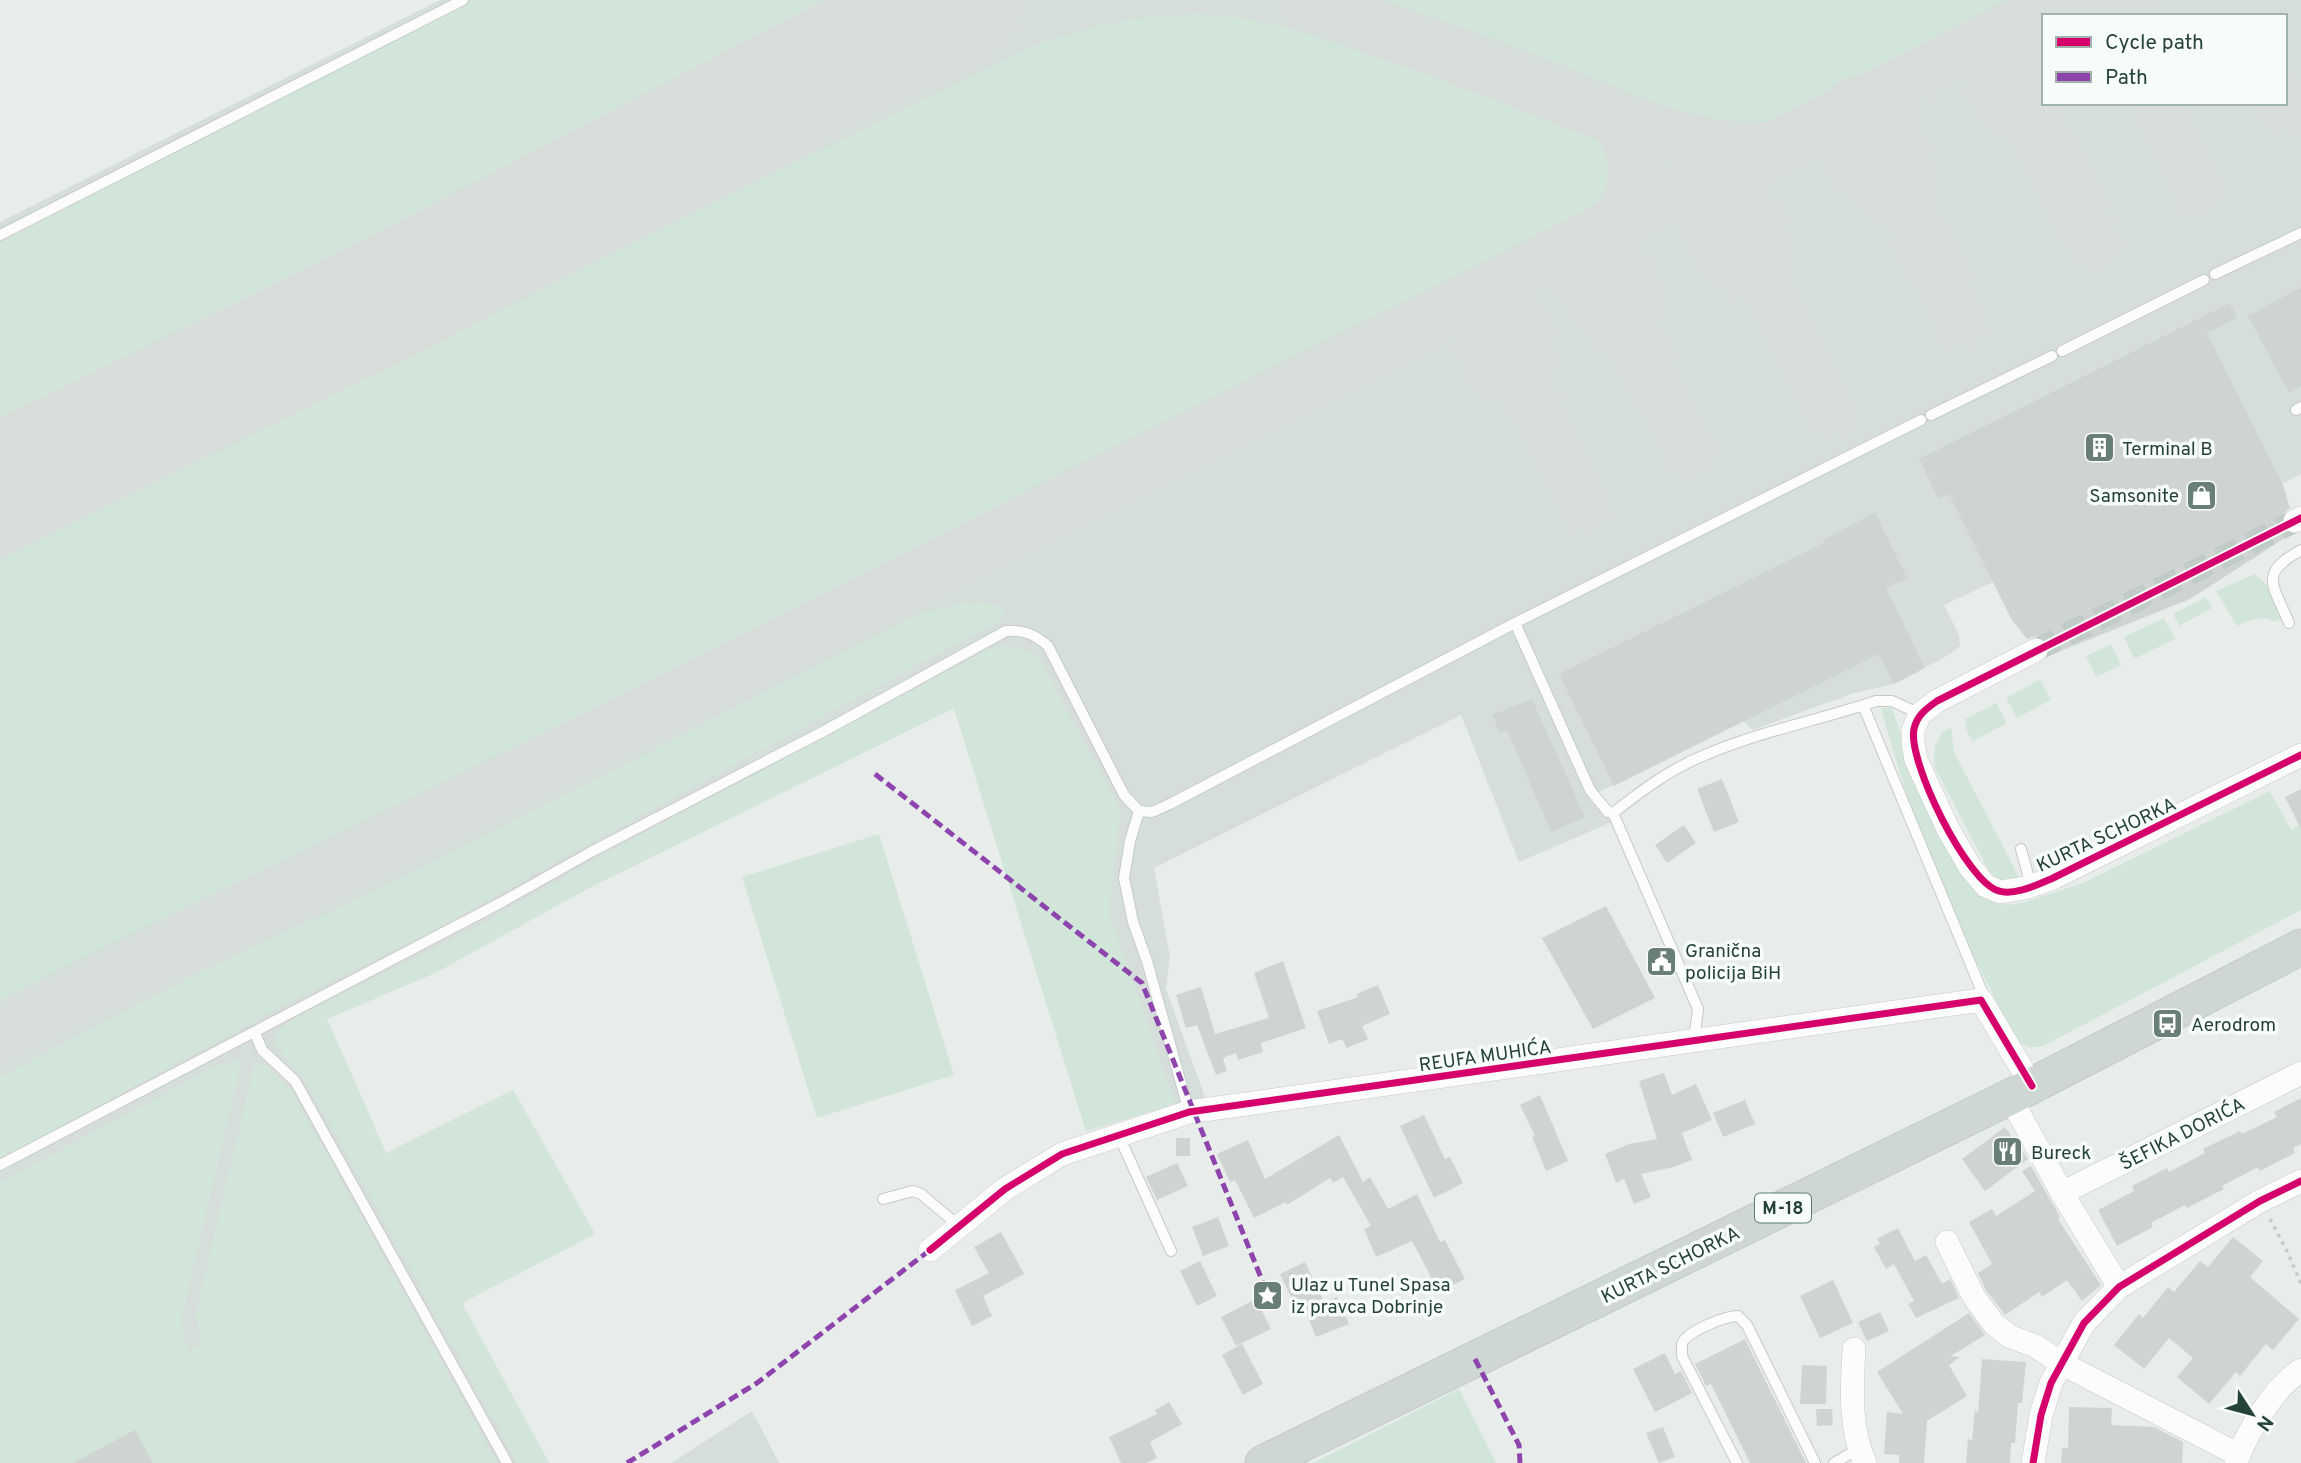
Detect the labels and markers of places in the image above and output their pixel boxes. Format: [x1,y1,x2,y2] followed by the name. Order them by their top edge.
[2082,431,2116,465] building icon: Terminal B
[2122,438,2213,462] place label: Terminal B
[2185,478,2219,512] shop icon: Samsonite
[2089,485,2179,509] place label: Samsonite
[1685,940,1781,986] place label: Granična policija BiH
[1645,944,1679,978] public building icon: Granična policija BiH
[2151,1007,2185,1041] bus stop icon: Aerodrom
[2191,1014,2276,1038] place label: Aerodrom
[1991,1135,2025,1169] restaurant icon: Bureck
[2031,1142,2091,1166] place label: Bureck
[1291,1274,1450,1320] place label: Ulaz u Tunel Spasa iz pravca Dobrinje
[1251,1278,1285,1312] place icon: Ulaz u Tunel Spasa iz pravca Dobrinje

